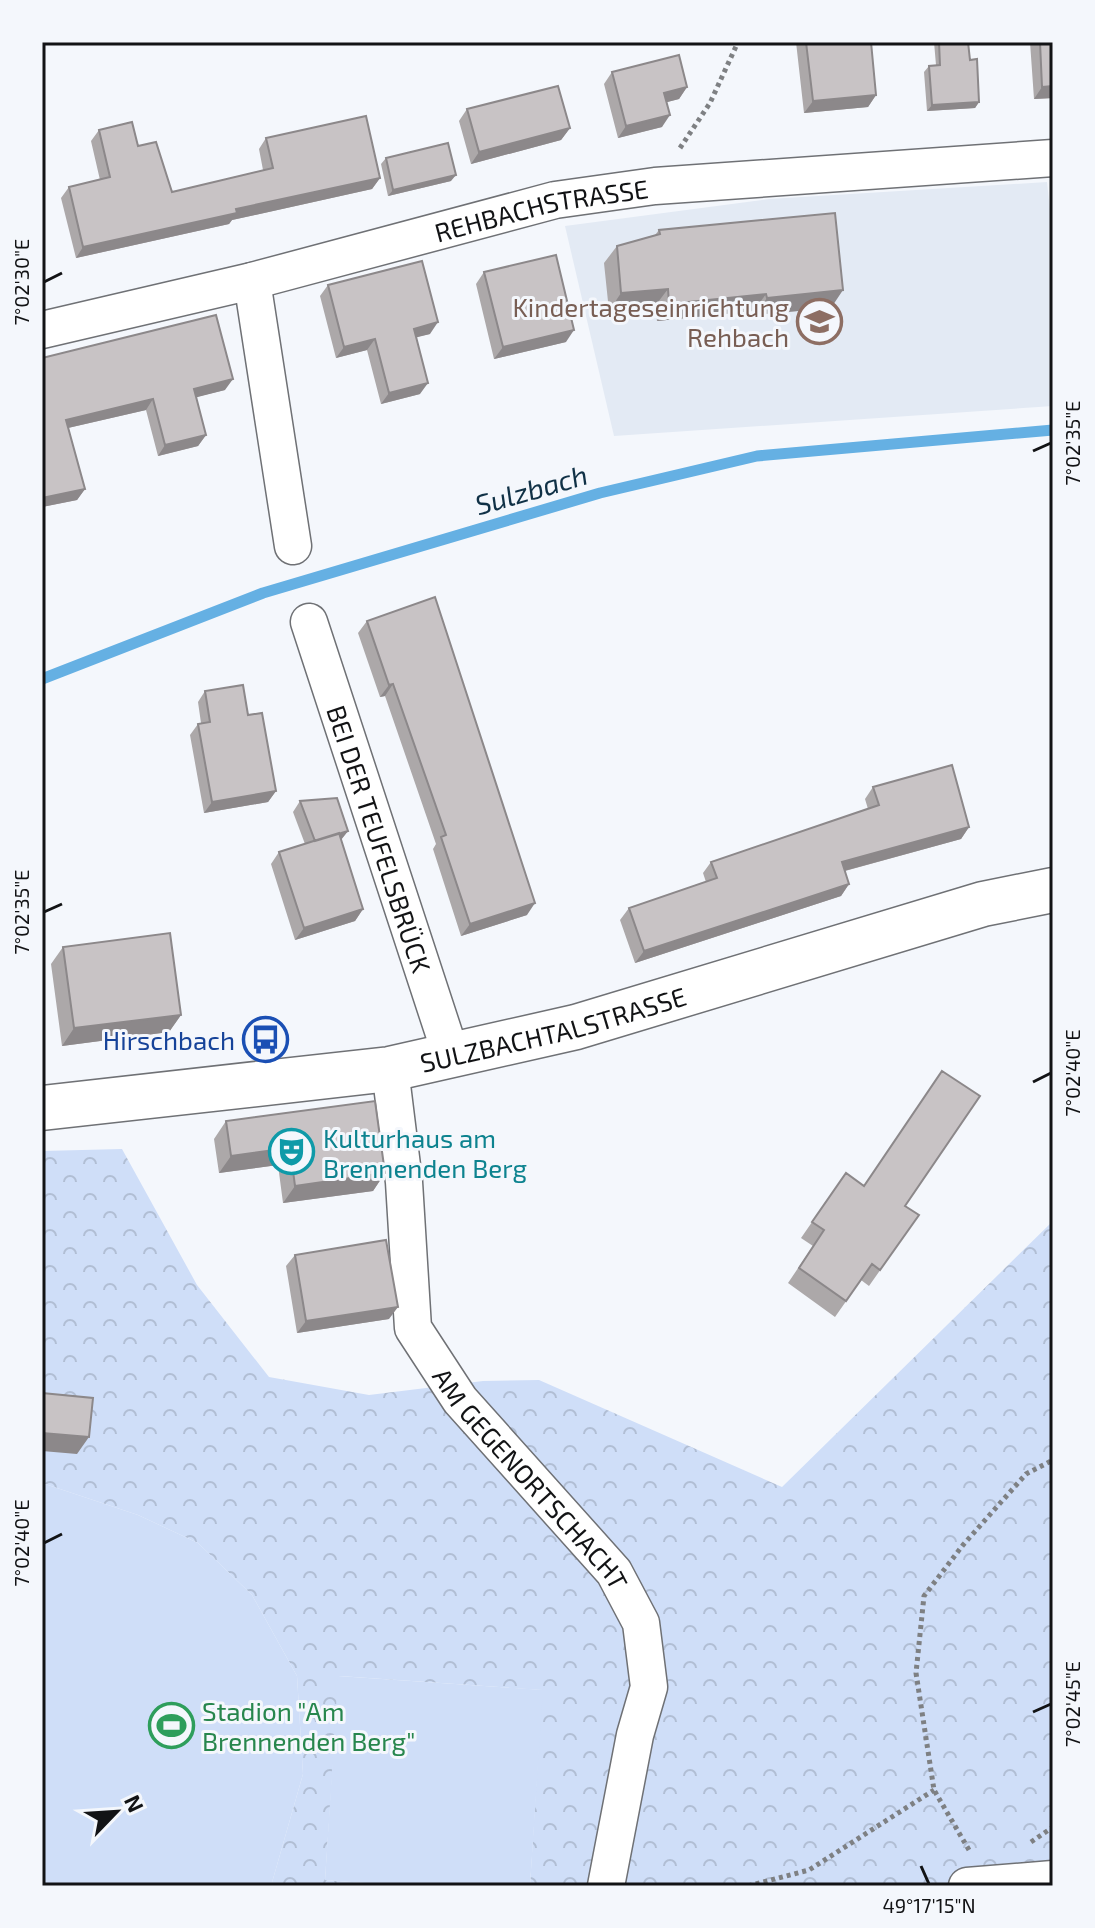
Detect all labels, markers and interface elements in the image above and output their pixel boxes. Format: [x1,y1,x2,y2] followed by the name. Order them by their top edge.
[431,172,650,247] street label: REHBACHSTRASSE
[9,239,33,325] text: 7°02'30"E
[512,291,789,352] place label: Kindertageseinrichtung Rehbach
[796,297,844,345] school or university icon: Kindertageseinrichtung Rehbach
[1060,400,1084,486] text: 7°02'35"E
[471,457,591,521] water label: Sulzbach
[322,701,438,976] street label: BEI DER TEUFELSBRÜCK
[9,869,33,955] text: 7°02'35"E
[417,979,689,1077] street label: SULZBACHTALSTRASSE
[242,1015,290,1063] bus stop icon: Hirschbach
[103,1024,235,1055] place label: Hirschbach
[1060,1029,1084,1117] text: 7°02'40"E
[323,1122,527,1183] place label: Kulturhaus am Brennenden Berg
[268,1128,316,1176] theatre icon: Kulturhaus am Brennenden Berg
[427,1362,635,1594] street label: AM GEGENORTSCHACHT
[9,1499,33,1587] text: 7°02'40"E
[1060,1661,1084,1747] text: 7°02'45"E
[202,1695,415,1756] place label: Stadion "Am Brennenden Berg"
[147,1701,195,1749] sports icon: Stadion "Am Brennenden Berg"
[76,1772,156,1852] north arrow
[120,1790,150,1816] text: N
[882,1893,976,1917] text: 49°17'15"N

